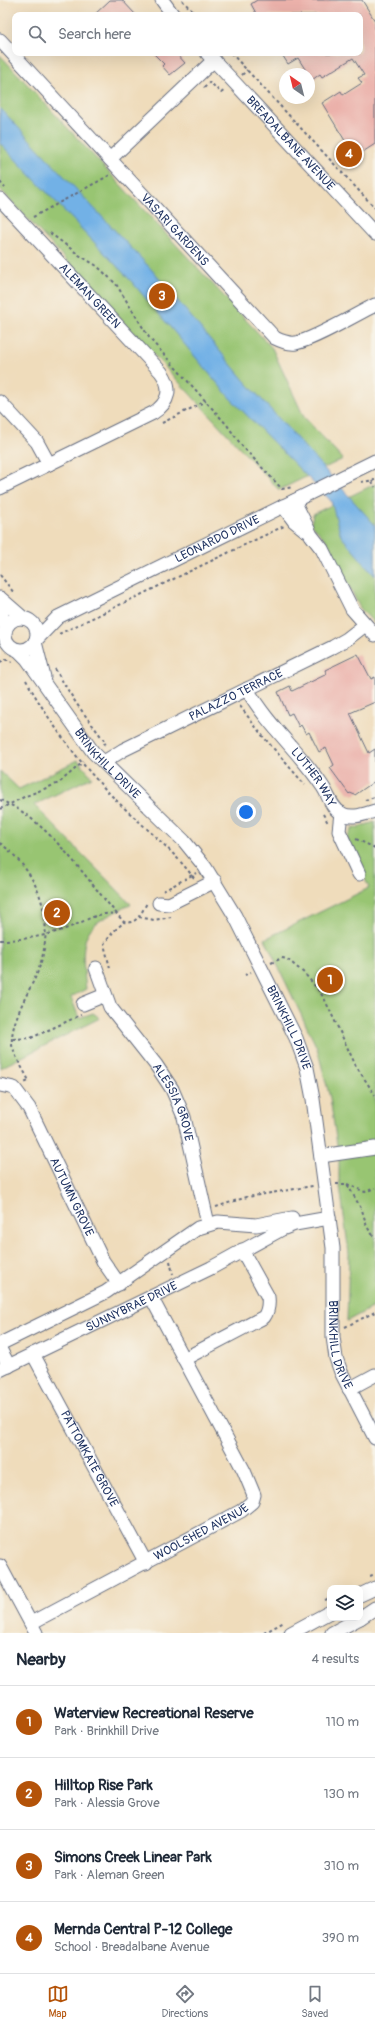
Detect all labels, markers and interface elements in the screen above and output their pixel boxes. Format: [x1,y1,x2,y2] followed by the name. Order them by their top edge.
[12,12,363,56] search box
[26,23,48,45] icon: search
[58,25,131,44] text: Search here
[279,68,315,104] north arrow
[243,93,338,194] street label: BREADALBANE AVENUE
[336,139,362,169] pin: 4
[138,190,212,269] street label: VASARI GARDENS
[56,260,124,331] street label: ALEMAN GREEN
[149,281,175,311] pin: 3
[172,512,262,566] street label: LEONARDO DRIVE
[186,665,285,724] street label: PALAZZO TERRACE
[71,725,144,802] street label: BRINKHILL DRIVE
[288,745,340,810] street label: LUTHER WAY
[236,802,256,822] your location
[44,898,70,928] pin: 2
[317,965,343,995] pin: 1
[263,983,314,1072] street label: BRINKHILL DRIVE
[149,1060,197,1143] street label: ALESSIA GROVE
[47,1155,97,1239] street label: AUTUMN GROVE
[83,1278,180,1335] street label: SUNNYBRAE DRIVE
[326,1300,356,1392] street label: BRINKHILL DRIVE
[57,1408,122,1509] street label: PATTOMKATE GROVE
[151,1500,252,1564] street label: WOOLSHED AVENUE
[327,1585,363,1621] map controls
[327,1585,363,1621] button: layers
[16,1649,65,1670] text: Nearby
[312,1651,359,1667] text: 4 results
[54,1704,254,1723] text: Waterview Recreational Reserve
[26,1714,32,1730] text: 1
[326,1714,359,1730] text: 110 m
[54,1723,159,1739] text: Park · Brinkhill Drive
[54,1776,153,1795] text: Hilltop Rise Park
[25,1786,33,1802] text: 2
[323,1786,359,1802] text: 130 m
[54,1795,160,1811] text: Park · Alessia Grove
[54,1848,212,1867] text: Simons Creek Linear Park
[25,1858,33,1874] text: 3
[323,1858,359,1874] text: 310 m
[54,1867,165,1883] text: Park · Aleman Green
[54,1920,232,1939] text: Mernda Central P-12 College
[25,1930,33,1946] text: 4
[322,1930,359,1946] text: 390 m
[54,1939,209,1955] text: School · Breadalbane Avenue
[47,1983,69,2020] tab: Map
[162,1983,208,2020] tab: Directions
[301,1983,328,2020] tab: Saved

